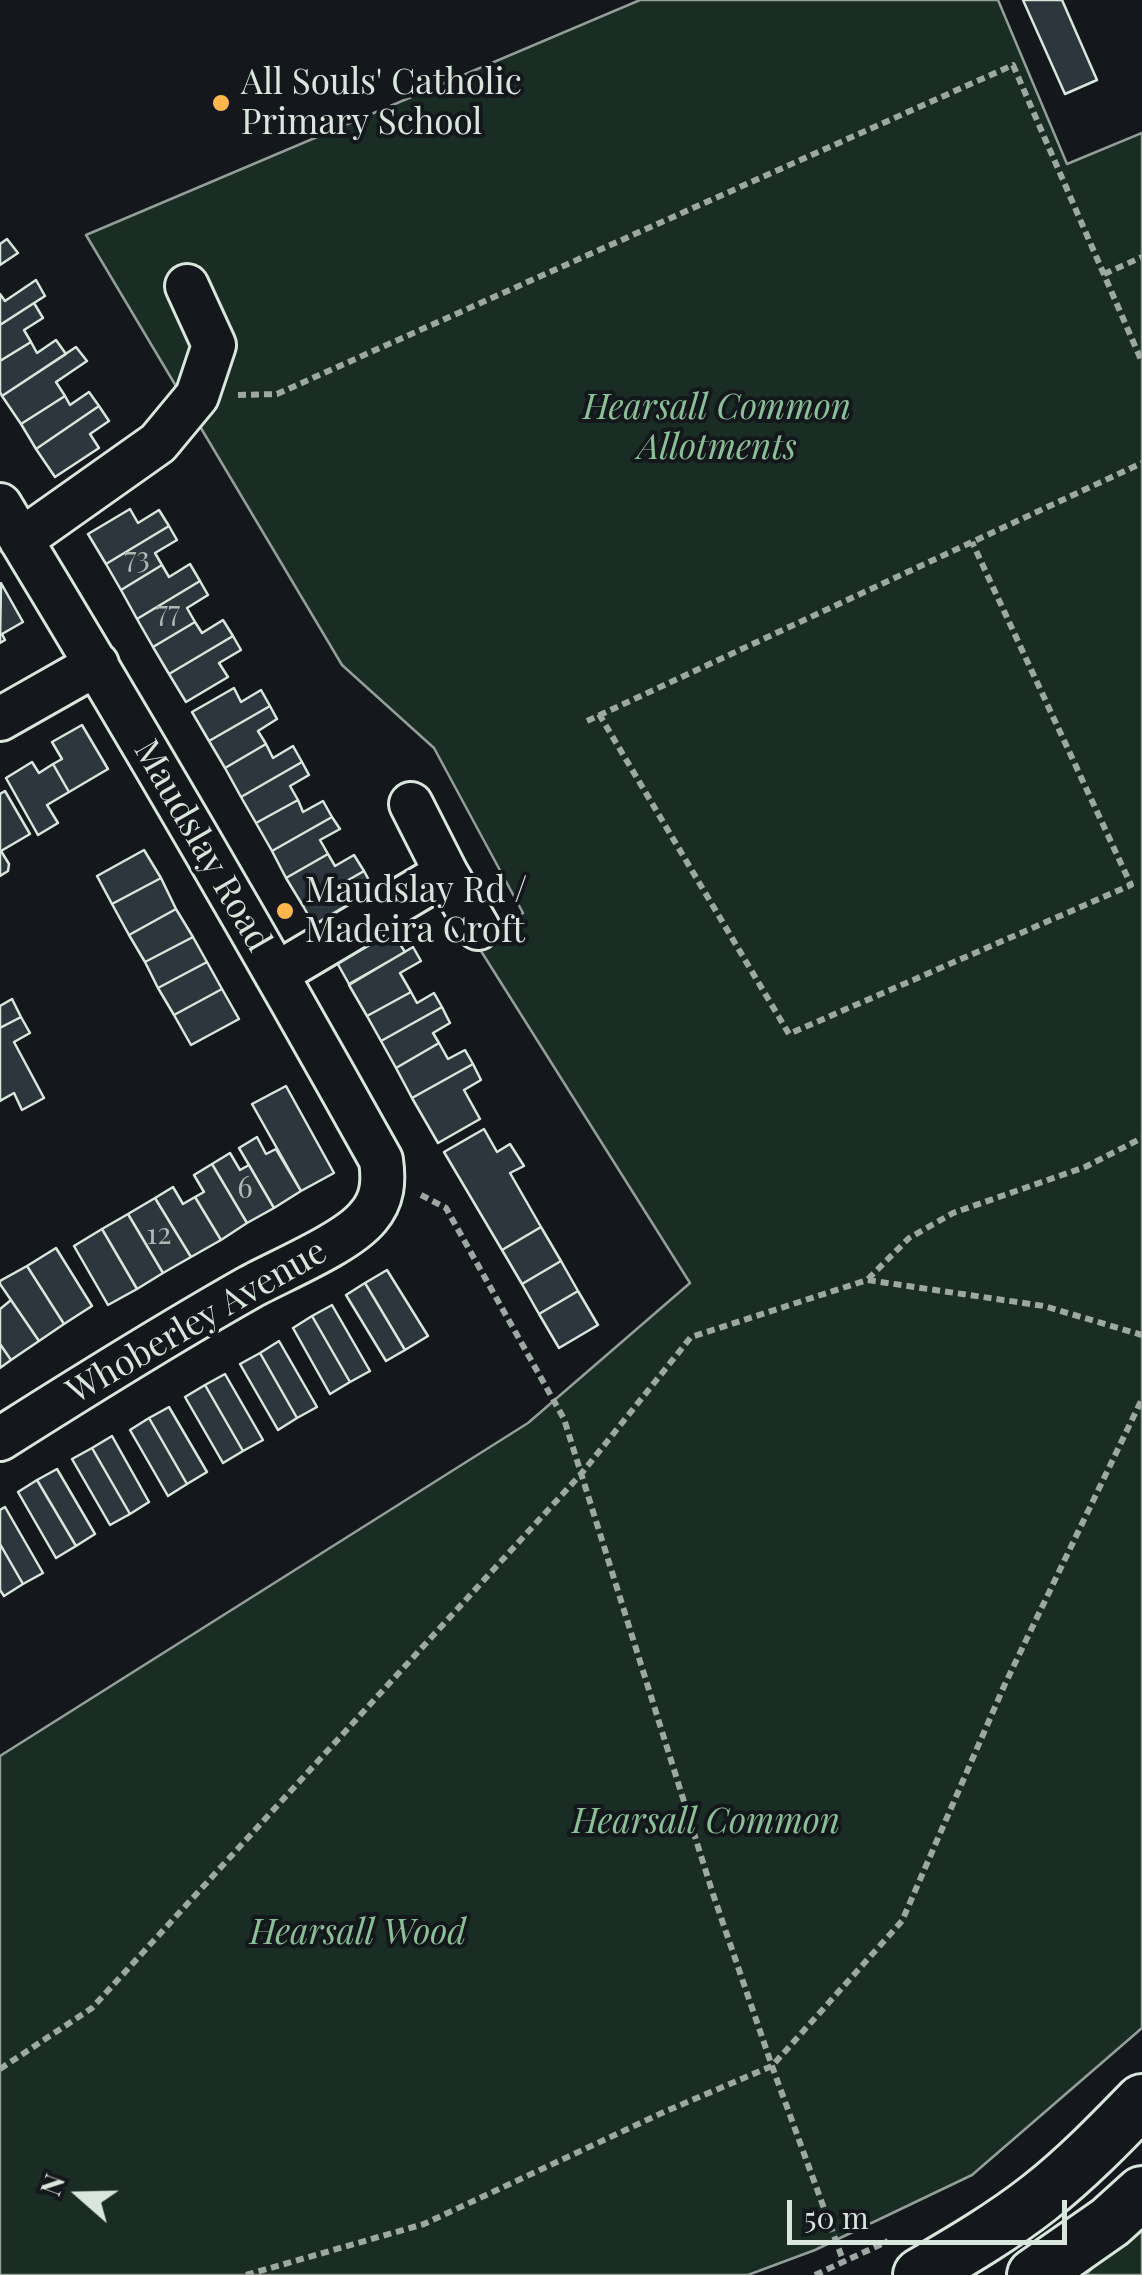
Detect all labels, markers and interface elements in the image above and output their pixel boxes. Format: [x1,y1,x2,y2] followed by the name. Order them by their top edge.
[241,62,522,144] place label: All Souls' Catholic Primary School
[210,92,232,114] marker: All Souls' Catholic Primary School
[583,387,851,469] park label: Hearsall Common Allotments
[124,541,150,577] house number: 73
[156,595,180,631] house number: 77
[124,733,280,959] street label: Maudslay Road
[305,870,527,952] place label: Maudslay Rd / Madeira Croft
[274,900,296,922] marker: Maudslay Rd / Madeira Croft
[237,1171,253,1207] house number: 6
[146,1217,172,1253] house number: 12
[60,1231,334,1413] street label: Whoberley Avenue
[572,1801,840,1843] park label: Hearsall Common
[250,1912,466,1954] park label: Hearsall Wood
[30,2145,130,2245] north arrow
[30,2169,72,2200] text: N
[792,2180,1072,2242] scale bar
[804,2197,869,2237] text: 50 m

